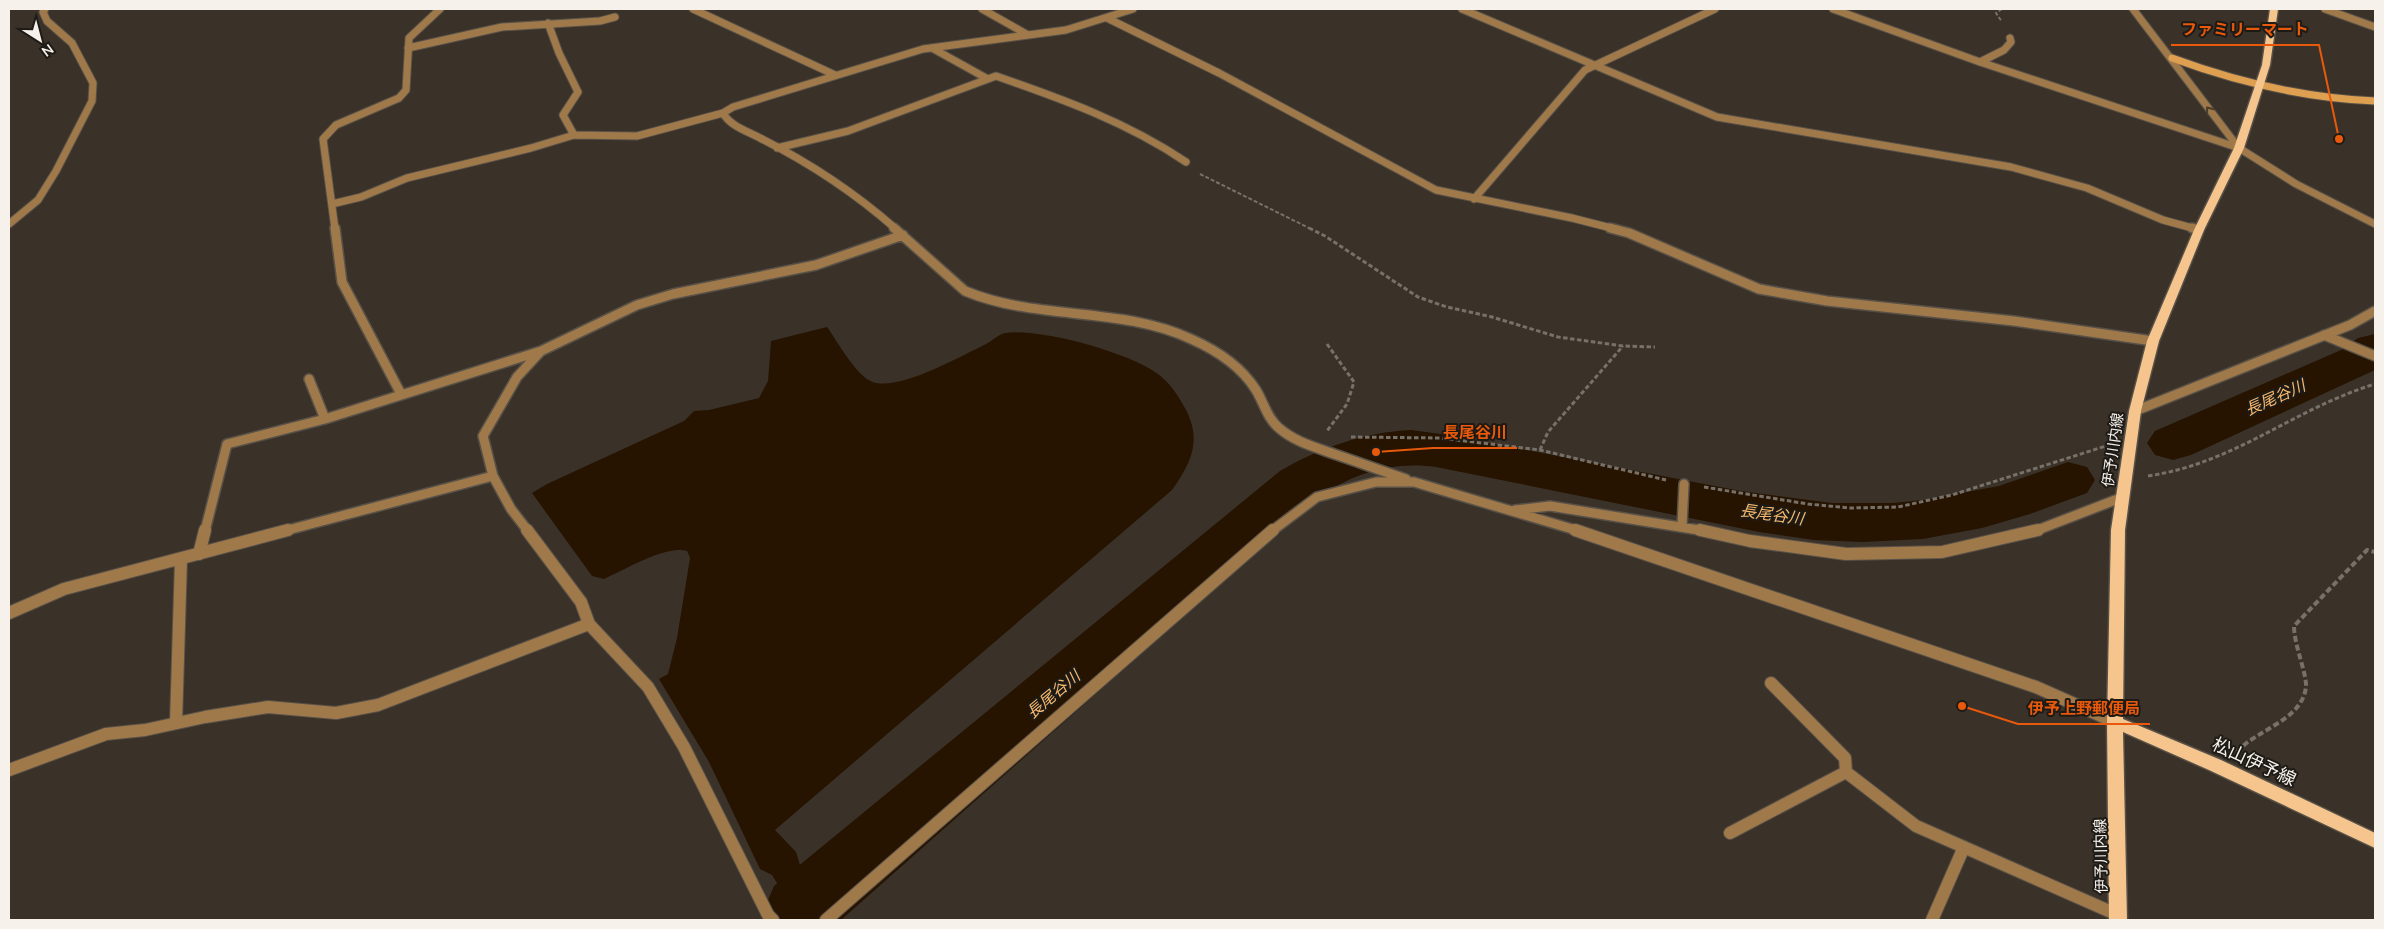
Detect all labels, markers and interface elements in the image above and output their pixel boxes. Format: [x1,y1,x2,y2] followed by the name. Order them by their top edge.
[2171,14,2319,45] callout: ファミリーマート
[15,15,65,65] north arrow
[2181,19,2309,39] text: ファミリーマート
[38,40,57,61] text: N
[2205,106,2214,115] one-way arrow
[2242,374,2310,419] water label: 長尾谷川
[2098,411,2127,488] street label: 伊予川内線
[1433,417,1517,448] callout: 長尾谷川
[1443,422,1507,442] text: 長尾谷川
[1739,500,1807,529] water label: 長尾谷川
[1022,664,1085,722] water label: 長尾谷川
[2018,693,2150,724] callout: 伊予上野郵便局
[2027,698,2140,718] text: 伊予上野郵便局
[2209,732,2300,791] street label: 松山伊予線
[2090,818,2111,894] street label: 伊予川内線

